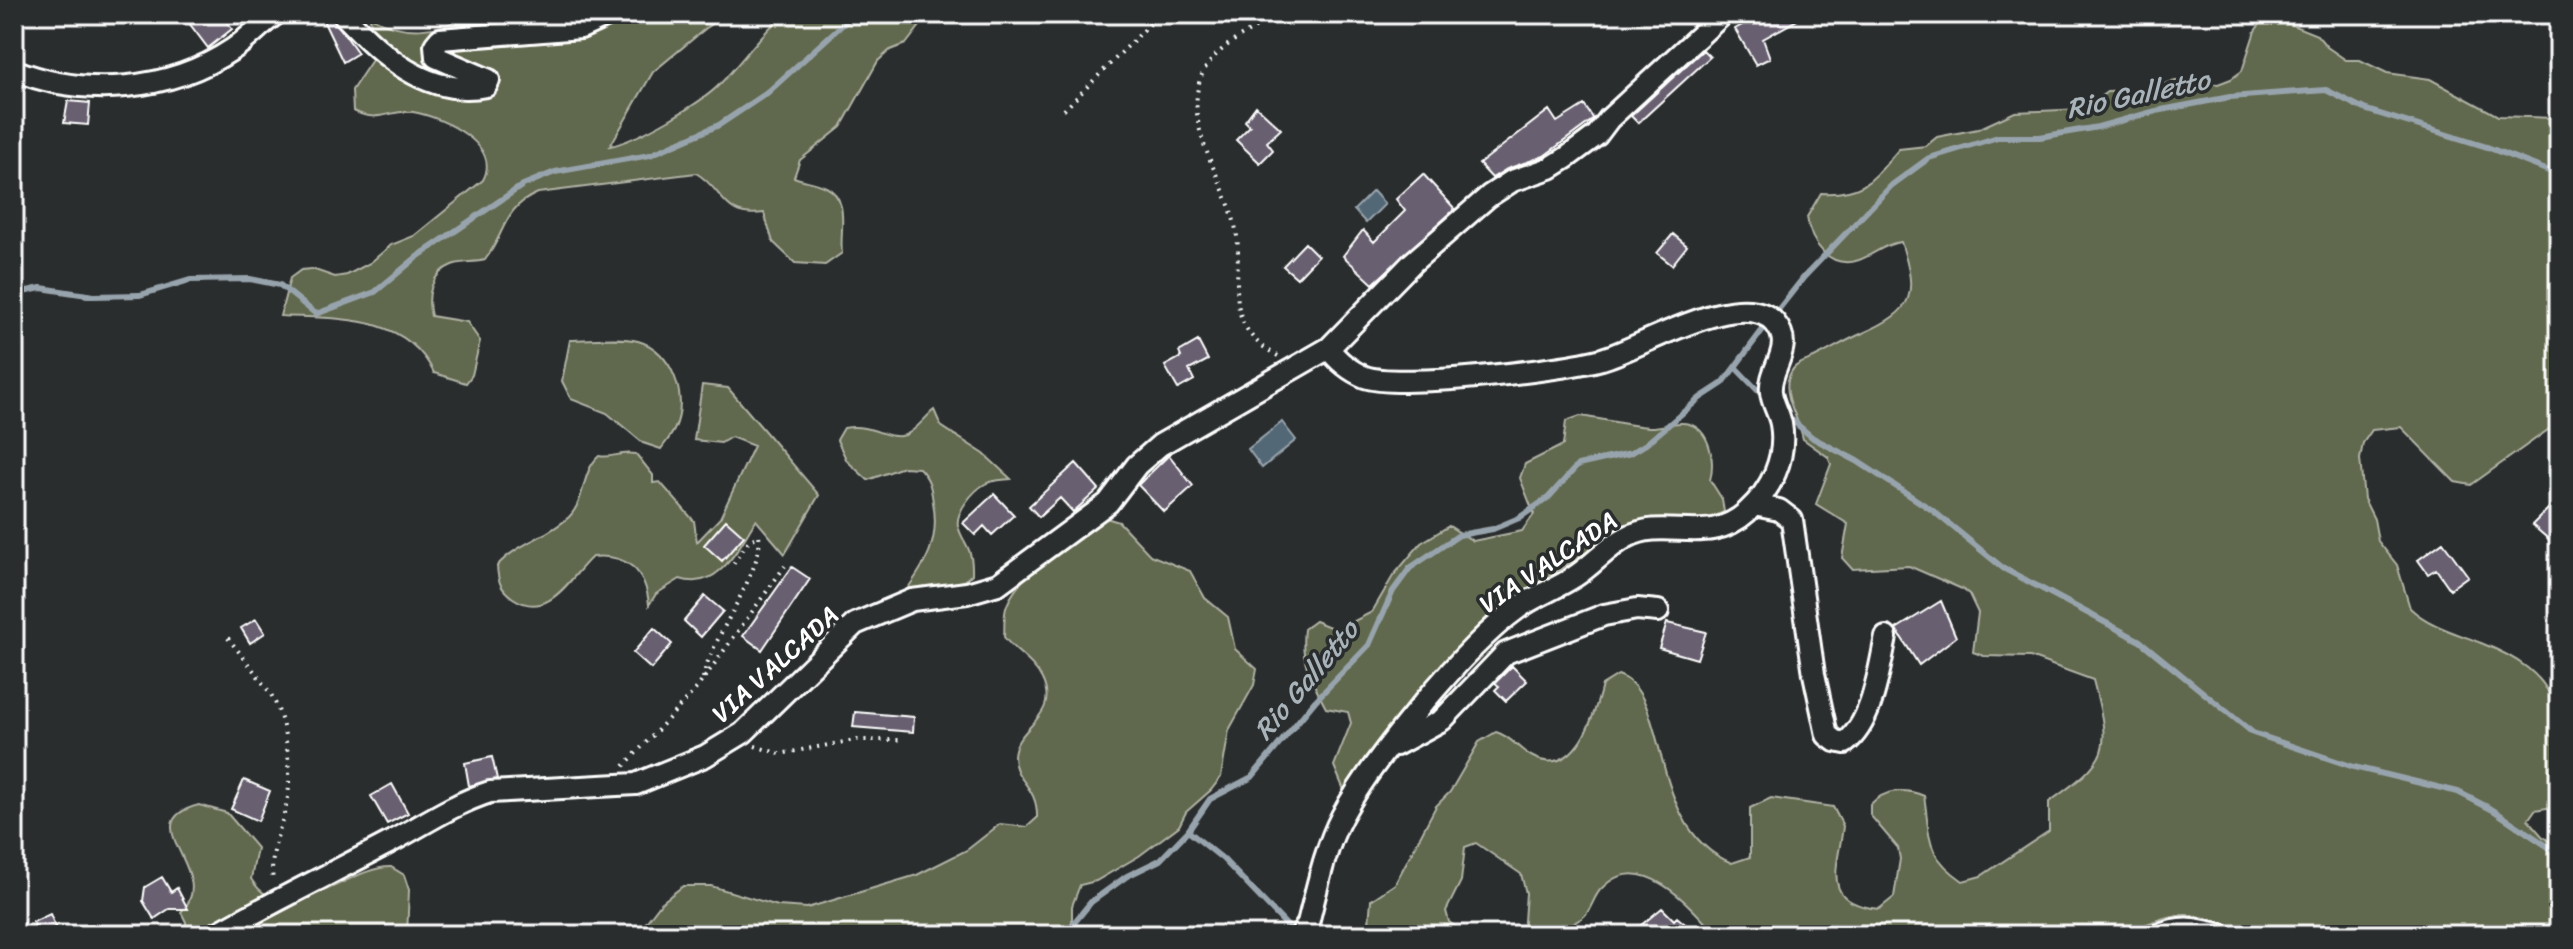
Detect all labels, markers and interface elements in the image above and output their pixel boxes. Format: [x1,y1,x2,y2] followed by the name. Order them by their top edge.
[2062,55,2216,133] water label: Rio Galletto
[1469,498,1627,626] street label: VIA VALCADA
[700,594,850,734] street label: VIA VALCADA
[1240,607,1373,751] water label: Rio Galletto

